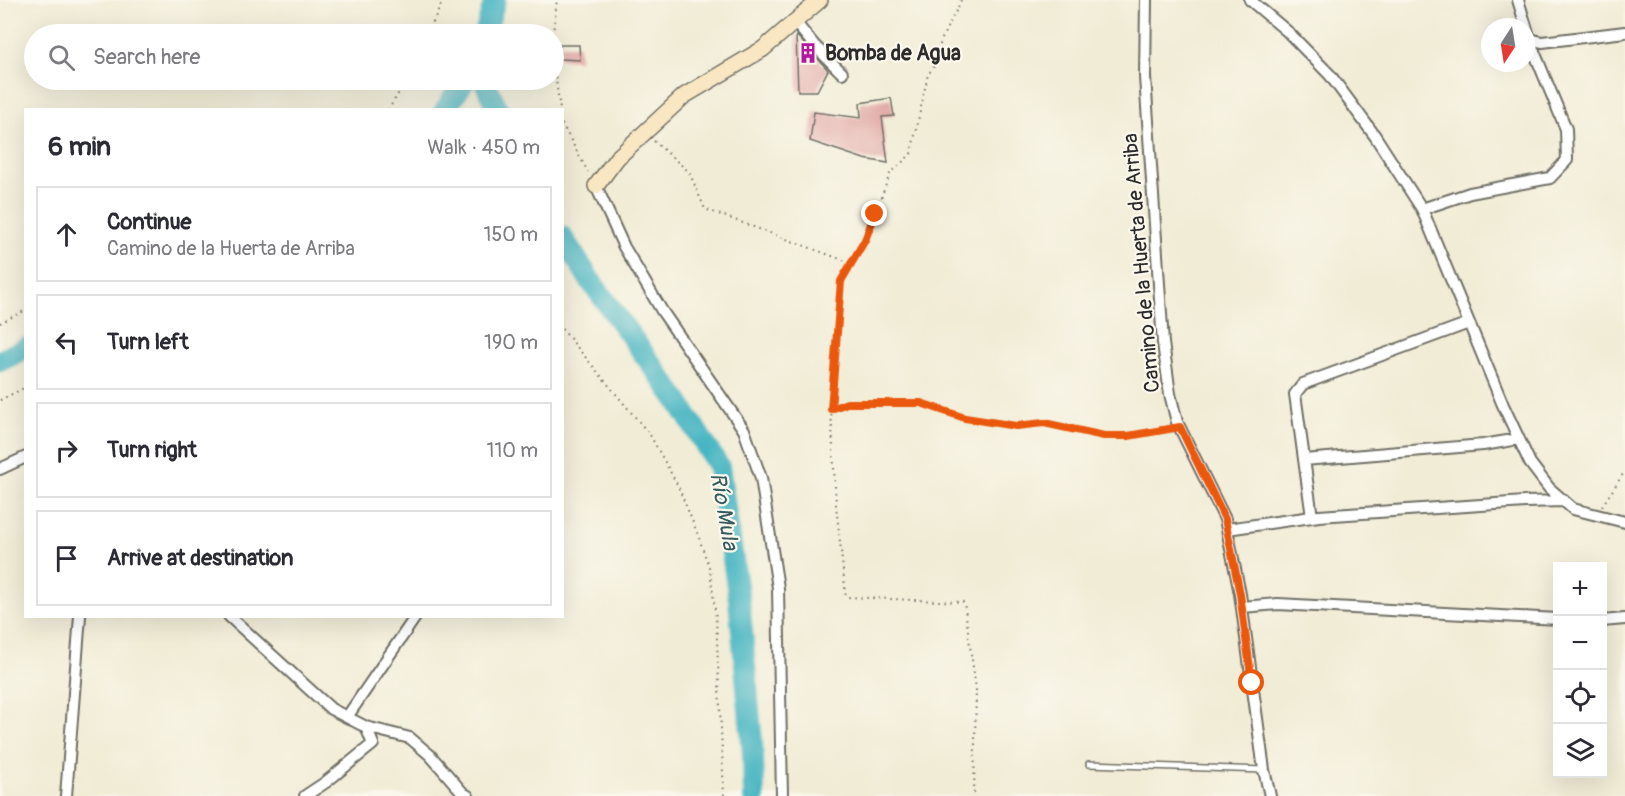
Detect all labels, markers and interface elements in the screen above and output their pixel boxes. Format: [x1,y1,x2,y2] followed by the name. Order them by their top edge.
[1481,18,1535,72] north arrow
[24,24,564,90] search box
[825,40,961,67] place label: Bomba de Agua
[45,41,78,74] icon: search
[796,41,820,65] building icon: Bomba de Agua
[93,43,200,71] text: Search here
[48,131,111,163] text: 6 min
[1117,132,1166,394] street label: Camino de la Huerta de Arriba
[427,135,540,160] text: Walk · 450 m
[861,200,887,226] route end
[107,208,191,236] text: Continue
[50,218,83,251] icon: ahead
[484,222,538,247] text: 150 m
[107,236,355,261] text: Camino de la Huerta de Arriba
[50,326,83,359] icon: left
[107,328,189,356] text: Turn left
[484,330,538,355] text: 190 m
[50,434,83,467] icon: right
[107,436,197,464] text: Turn right
[487,438,538,463] text: 110 m
[703,470,745,554] water label: Río Mula
[50,542,83,575] icon: arrive
[107,544,293,572] text: Arrive at destination
[1553,562,1607,778] map controls
[1553,562,1607,616] button: +
[1553,616,1607,670] button: −
[1238,669,1264,695] route start
[1553,670,1607,724] button: locate
[1553,724,1607,778] button: layers

